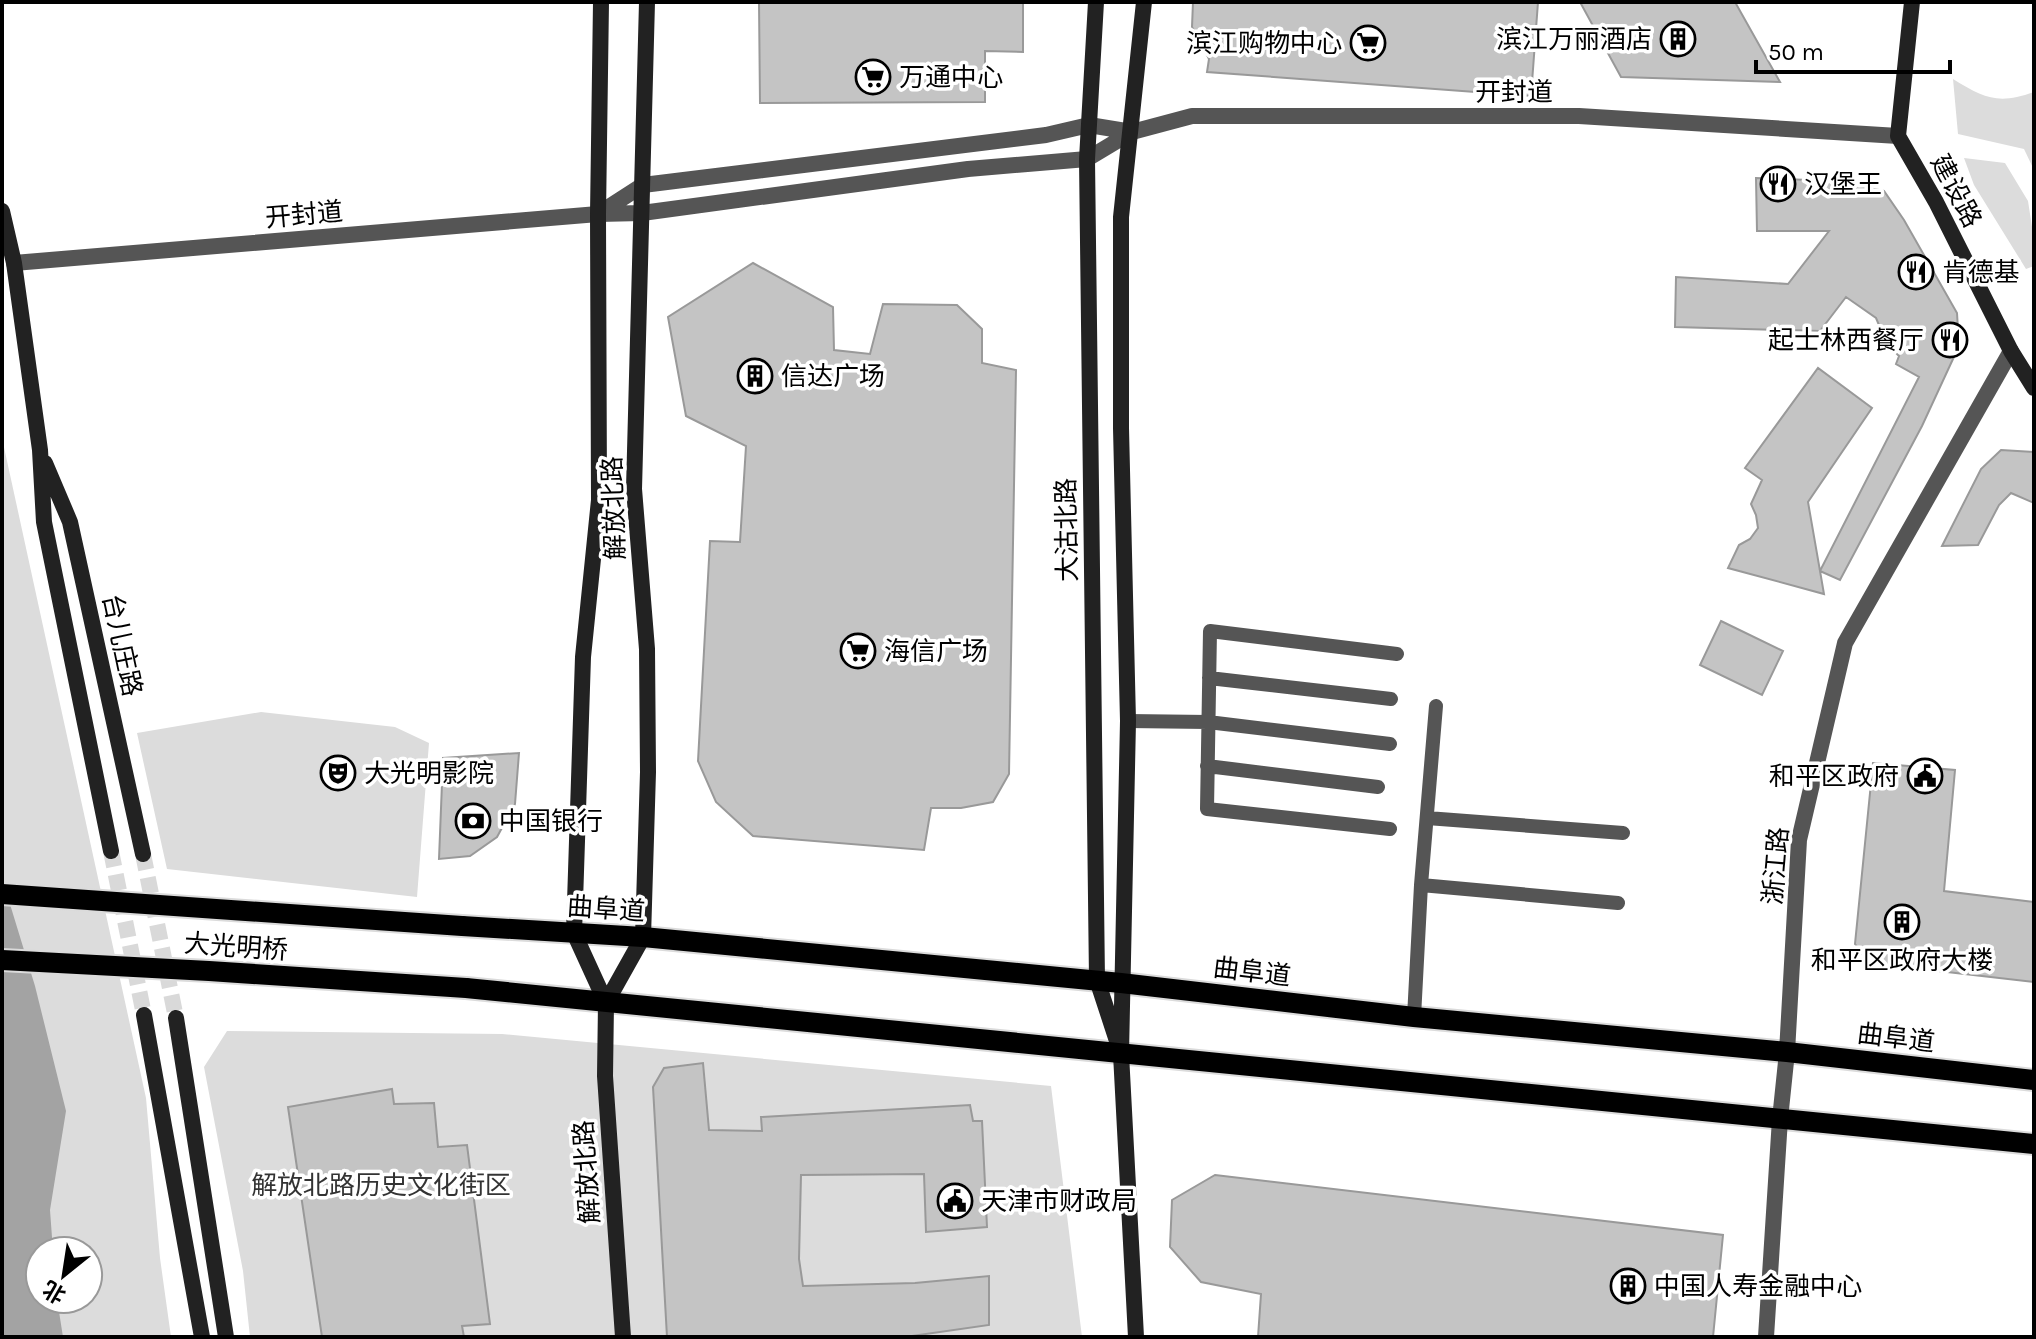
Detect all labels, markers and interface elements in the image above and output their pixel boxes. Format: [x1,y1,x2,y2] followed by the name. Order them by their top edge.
[1659,20,1697,58] building icon: 滨江万丽酒店
[1349,24,1387,62] supermarket icon: 滨江购物中心
[1496,24,1652,55] place label: 滨江万丽酒店
[1756,24,1950,74] scale bar
[1186,28,1342,59] place label: 滨江购物中心
[1768,38,1824,66] text: 50 m
[854,58,892,96] supermarket icon: 万通中心
[899,62,1003,93] place label: 万通中心
[1475,77,1553,108] street label: 开封道
[1924,149,1988,233] street label: 建设路
[1759,165,1797,203] restaurant icon: 汉堡王
[1804,169,1882,200] place label: 汉堡王
[264,196,344,234] street label: 开封道
[1897,253,1935,291] restaurant icon: 肯德基
[1942,257,2020,288] place label: 肯德基
[1931,321,1969,359] restaurant icon: 起士林西餐厅
[1768,325,1924,356] place label: 起士林西餐厅
[736,357,774,395] building icon: 信达广场
[781,361,885,392] place label: 信达广场
[597,455,631,561] street label: 解放北路
[1051,478,1083,582] street label: 大沽北路
[96,591,148,699] street label: 台儿庄路
[839,632,877,670] supermarket icon: 海信广场
[884,636,988,667] place label: 海信广场
[319,754,357,792] theatre icon: 大光明影院
[1906,757,1944,795] public building icon: 和平区政府
[364,758,494,789] place label: 大光明影院
[1769,761,1899,792] place label: 和平区政府
[454,802,492,840] bank icon: 中国银行
[499,806,603,837] place label: 中国银行
[1757,826,1795,906] street label: 浙江路
[566,891,646,927] street label: 曲阜道
[1883,903,1921,941] building icon: 和平区政府大楼
[183,928,289,966] street label: 大光明桥
[1811,945,1993,976] place label: 和平区政府大楼
[1211,952,1293,992] street label: 曲阜道
[1855,1018,1937,1058] street label: 曲阜道
[568,1119,606,1225] street label: 解放北路
[251,1170,511,1201] park label: 解放北路历史文化街区
[936,1182,974,1220] public building icon: 天津市财政局
[981,1186,1137,1217] place label: 天津市财政局
[24,1235,104,1315] north arrow
[1609,1267,1647,1305] building icon: 中国人寿金融中心
[1654,1271,1862,1302] place label: 中国人寿金融中心
[38,1275,71,1308] text: 北

